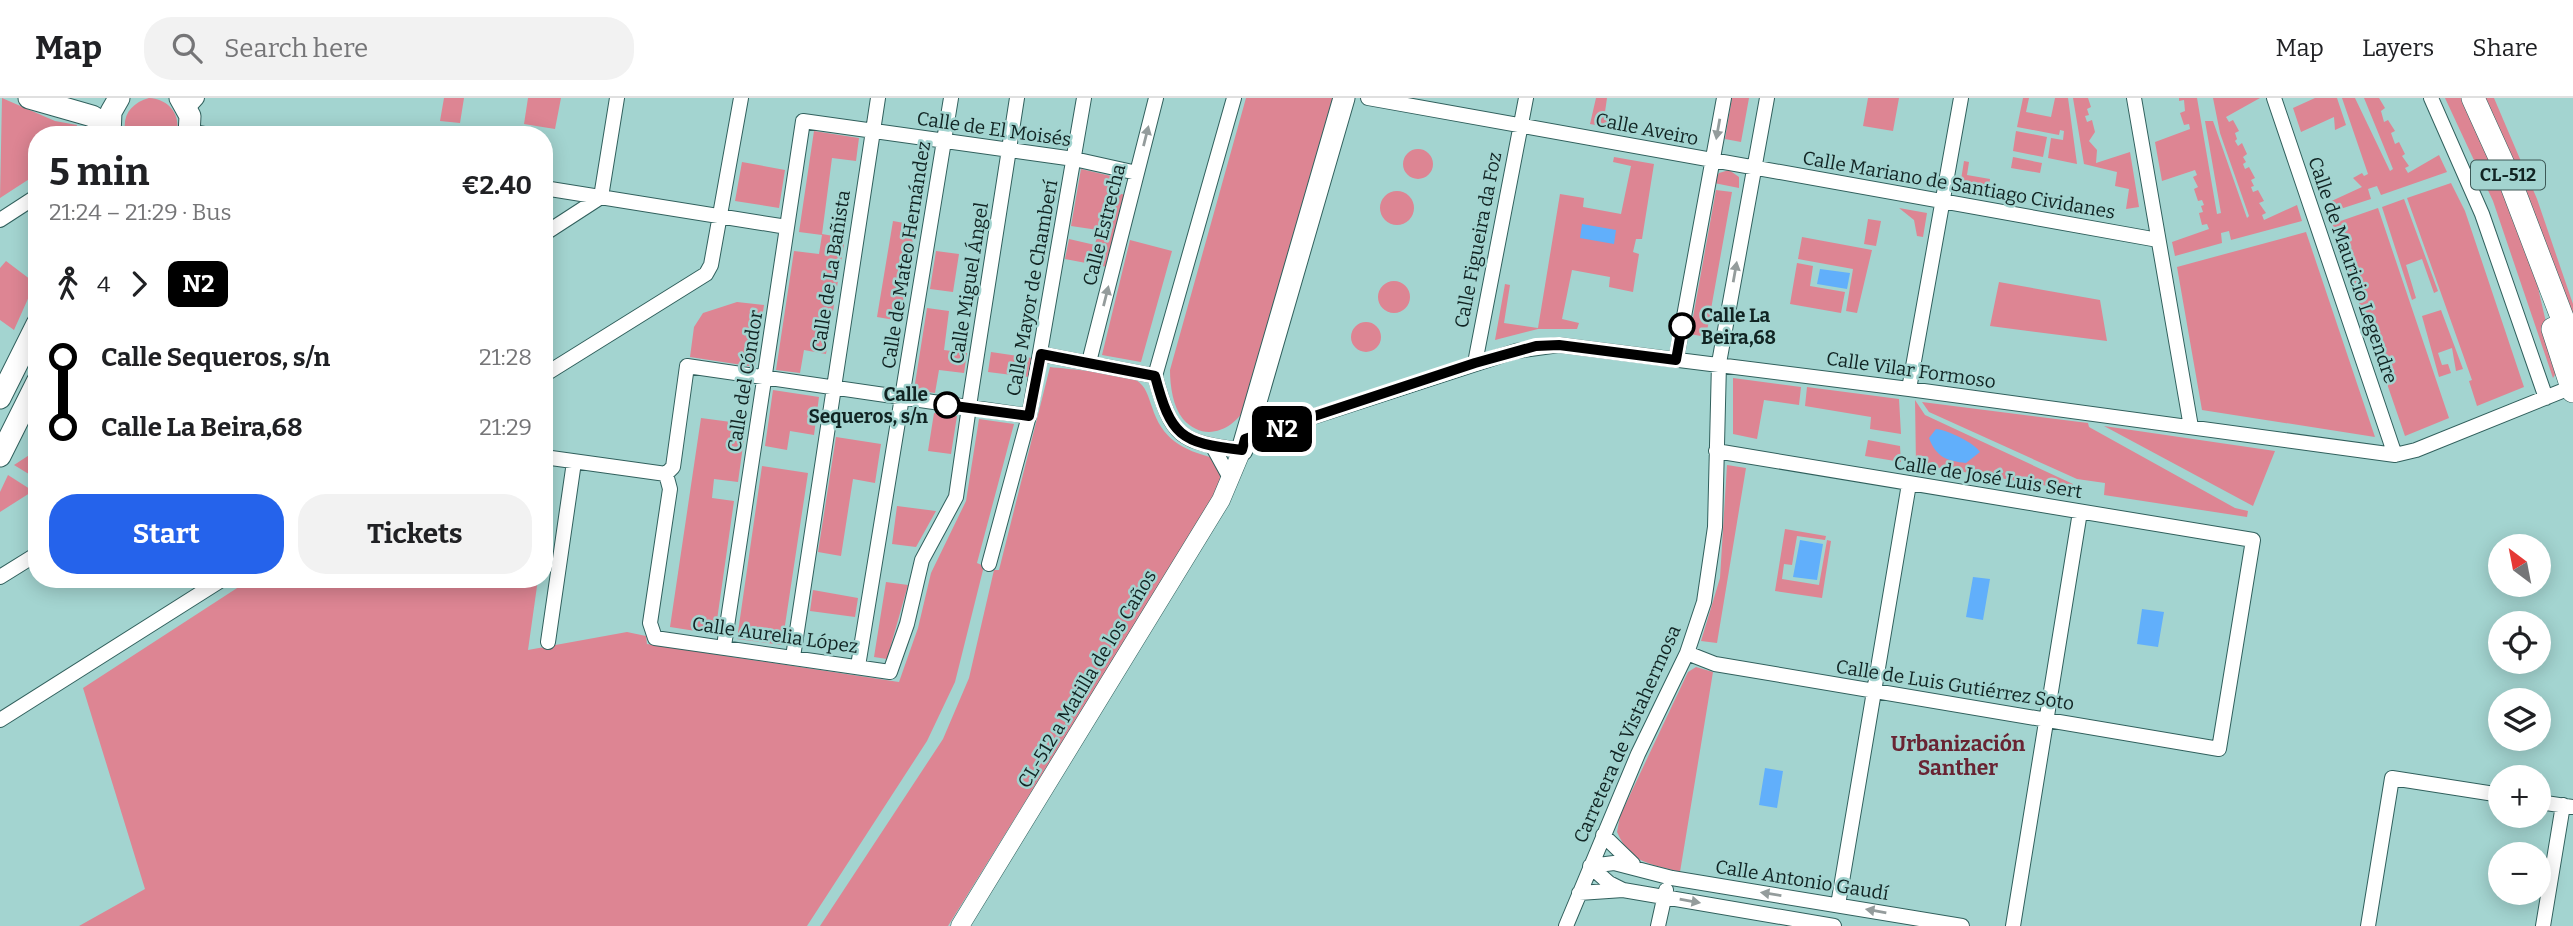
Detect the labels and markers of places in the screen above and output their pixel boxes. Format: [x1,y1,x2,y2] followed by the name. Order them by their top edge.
[1701,304,1776,349] place label: Calle La Beira,68
[1669,313,1695,339] marker: Calle La Beira,68
[808,383,929,428] place label: Calle Sequeros, s/n
[934,392,960,418] marker: Calle Sequeros, s/n

